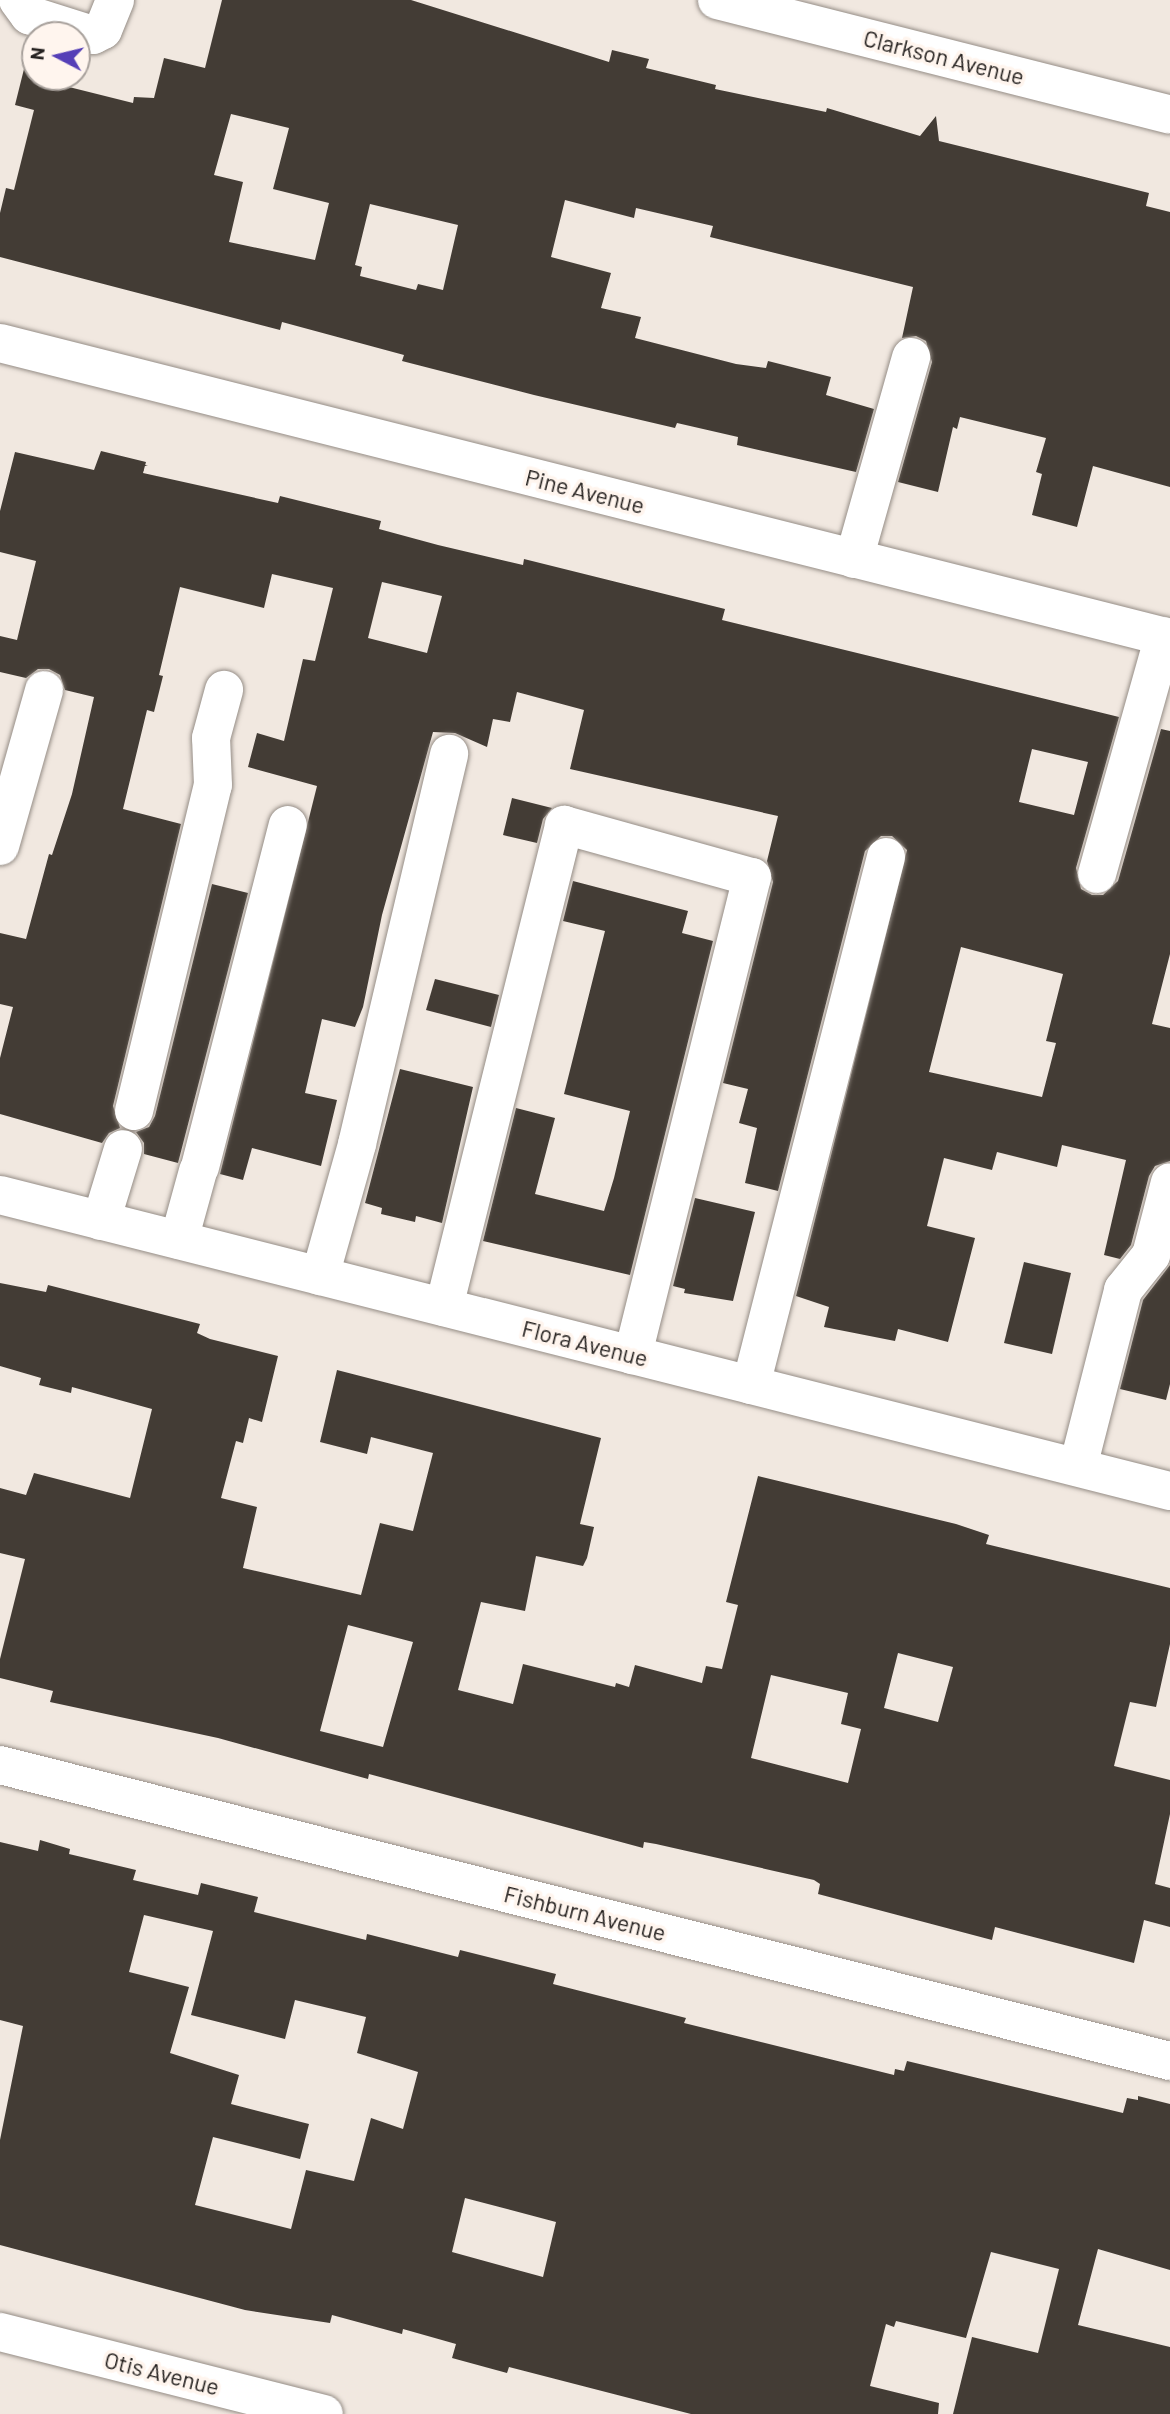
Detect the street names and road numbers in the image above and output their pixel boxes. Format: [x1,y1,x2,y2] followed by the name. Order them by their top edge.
[861,24,1027,90] street label: Clarkson Avenue
[523,463,647,519] street label: Pine Avenue
[519,1314,651,1372] street label: Flora Avenue
[501,1880,669,1946] street label: Fishburn Avenue
[102,2345,222,2401] street label: Otis Avenue

